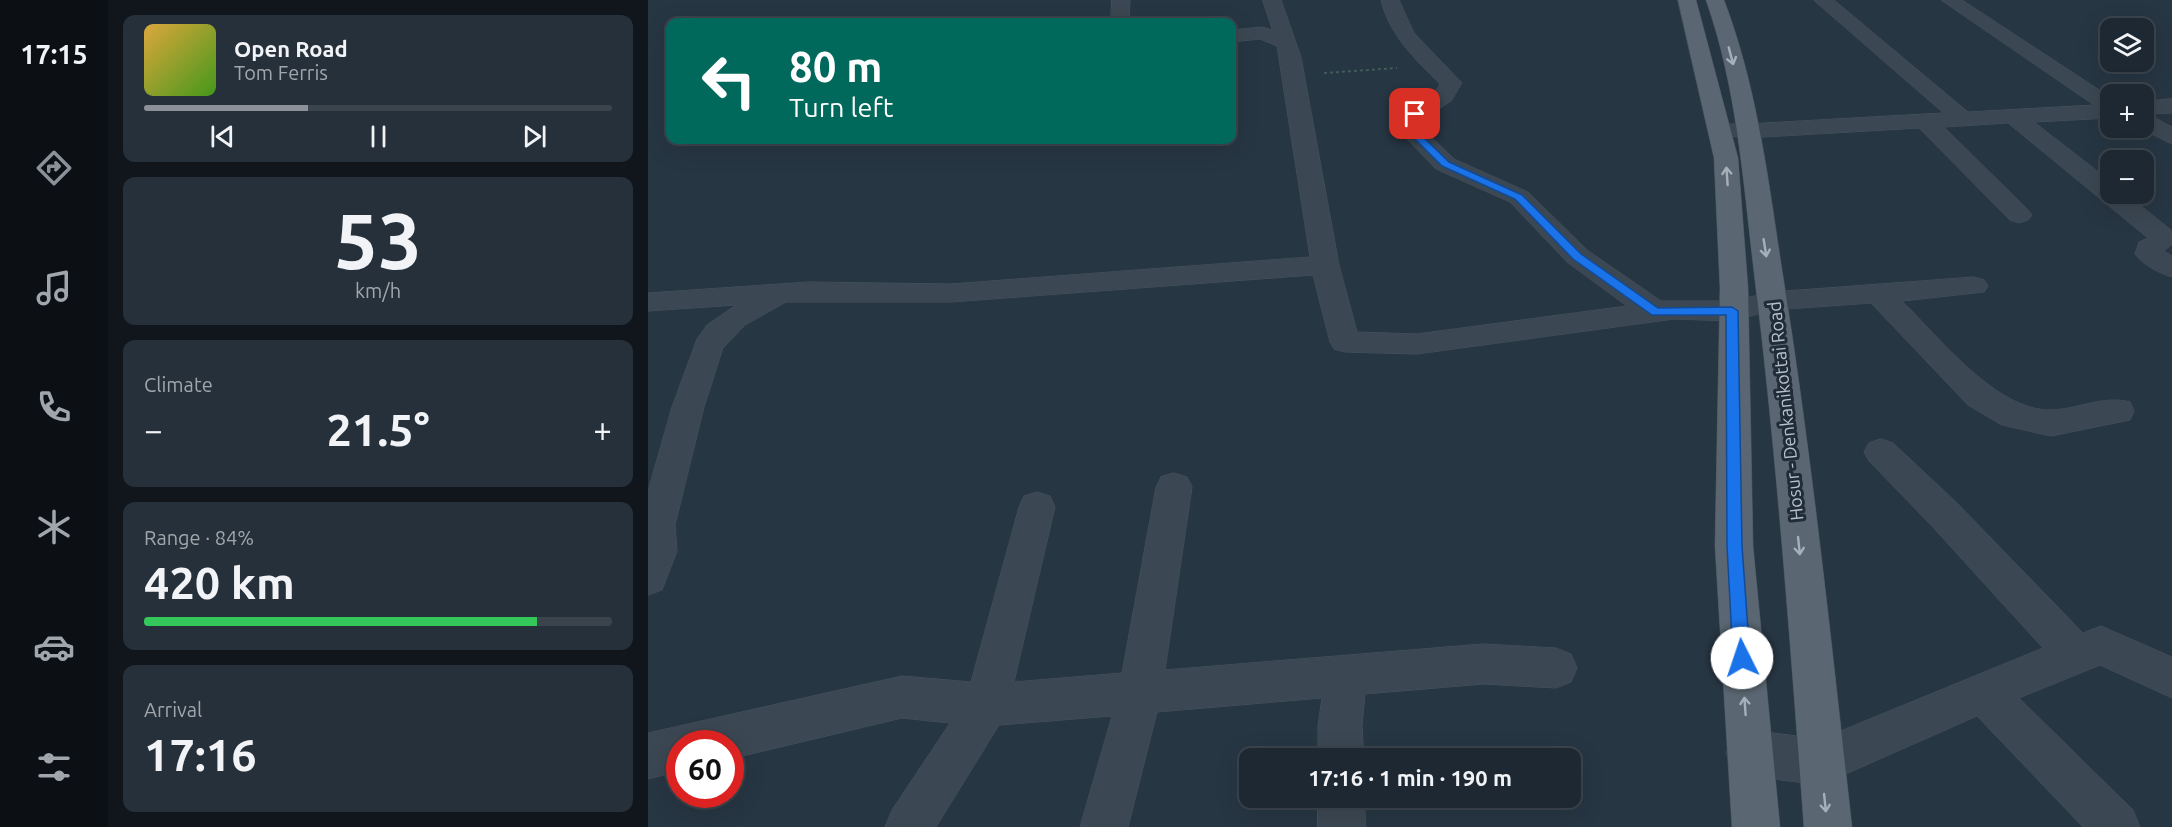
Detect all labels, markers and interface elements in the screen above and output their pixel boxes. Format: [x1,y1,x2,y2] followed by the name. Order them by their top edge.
[2100,18,2154,204] map controls
[2100,18,2154,72] button: layers
[234,36,348,61] text: Open Road
[20,39,88,69] text: 17:15
[690,42,768,120] icon: left
[789,43,883,90] text: 80 m
[1726,46,1738,65] one-way arrow
[234,61,328,84] text: Tom Ferris
[2100,84,2154,138] button: +
[1389,88,1440,139] pin
[789,92,893,122] text: Turn left
[1398,97,1431,130] icon: arrive
[206,120,239,153] icon: previous
[362,120,395,153] icon: pause
[518,120,551,153] icon: next
[33,147,75,189] icon: directions
[2100,150,2154,204] button: −
[1721,166,1732,186] one-way arrow
[334,196,422,284] text: 53
[1760,238,1771,257] one-way arrow
[33,267,75,309] icon: music
[355,279,401,302] text: km/h
[1764,301,1806,521] street label: Hosur - Denkanikottai Road
[144,373,213,396] text: Climate
[33,386,75,428] icon: phone
[326,404,430,455] text: 21.5°
[144,411,163,448] text: −
[593,411,612,448] text: +
[33,506,75,548] icon: climate
[144,526,254,549] text: Range · 84%
[1794,536,1805,555] one-way arrow
[144,557,295,608] text: 420 km
[33,626,75,668] icon: car
[1710,626,1774,690] position arrow
[1739,697,1750,717] one-way arrow
[144,698,202,721] text: Arrival
[144,729,257,780] text: 17:16
[666,730,744,808] speed limit sign: 60
[33,746,75,788] icon: filters
[1308,765,1512,790] text: 17:16 · 1 min · 190 m
[1820,792,1831,812] one-way arrow

